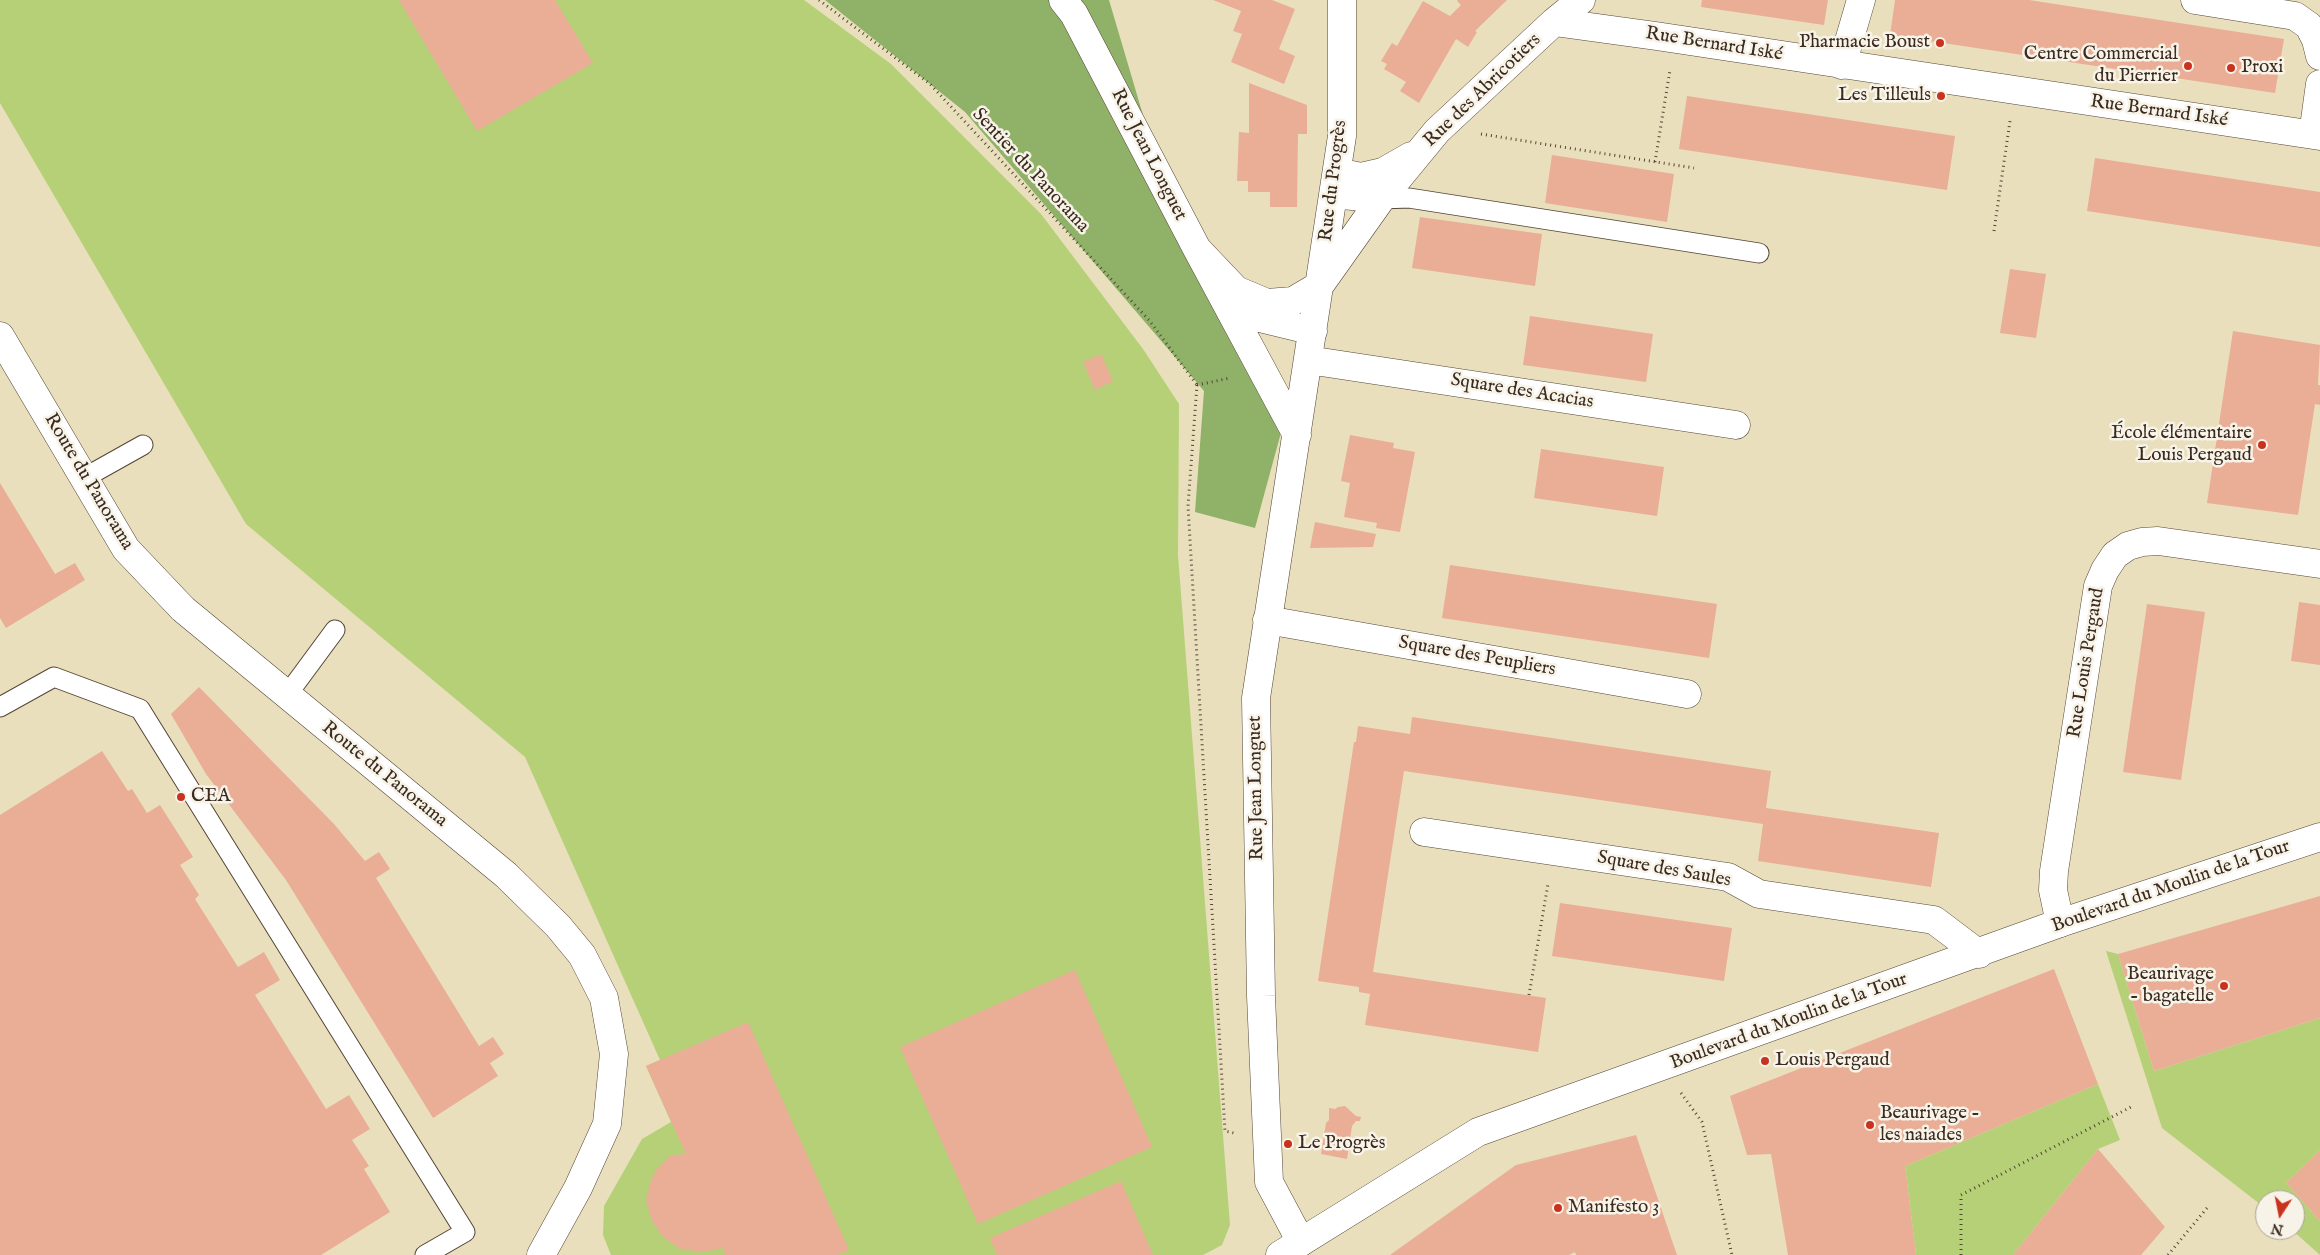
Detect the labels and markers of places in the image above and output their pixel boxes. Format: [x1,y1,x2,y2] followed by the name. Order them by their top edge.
[1799,32,1930,54] place label: Pharmacie Boust
[1934,37,1946,49] marker: Pharmacie Boust
[2024,44,2178,88] place label: Centre Commercial du Pierrier
[2241,57,2283,79] place label: Proxi
[2182,60,2194,72] marker: Centre Commercial du Pierrier
[2225,62,2237,74] marker: Proxi
[1838,85,1931,107] place label: Les Tilleuls
[1935,90,1947,102] marker: Les Tilleuls
[2111,423,2252,467] place label: École élémentaire Louis Pergaud
[2256,439,2268,451] marker: École élémentaire Louis Pergaud
[191,786,231,808] place label: CEA
[175,791,187,803] marker: CEA
[2127,964,2214,1008] place label: Beaurivage - bagatelle
[2218,980,2230,992] marker: Beaurivage - bagatelle
[1775,1050,1890,1072] place label: Louis Pergaud
[1759,1055,1771,1067] marker: Louis Pergaud
[1880,1103,1980,1147] place label: Beaurivage - les naiades
[1864,1119,1876,1131] marker: Beaurivage - les naiades
[1298,1133,1385,1155] place label: Le Progrès
[1282,1138,1294,1150] marker: Le Progrès
[1568,1197,1659,1219] place label: Manifesto 3
[1552,1202,1564,1214] marker: Manifesto 3

